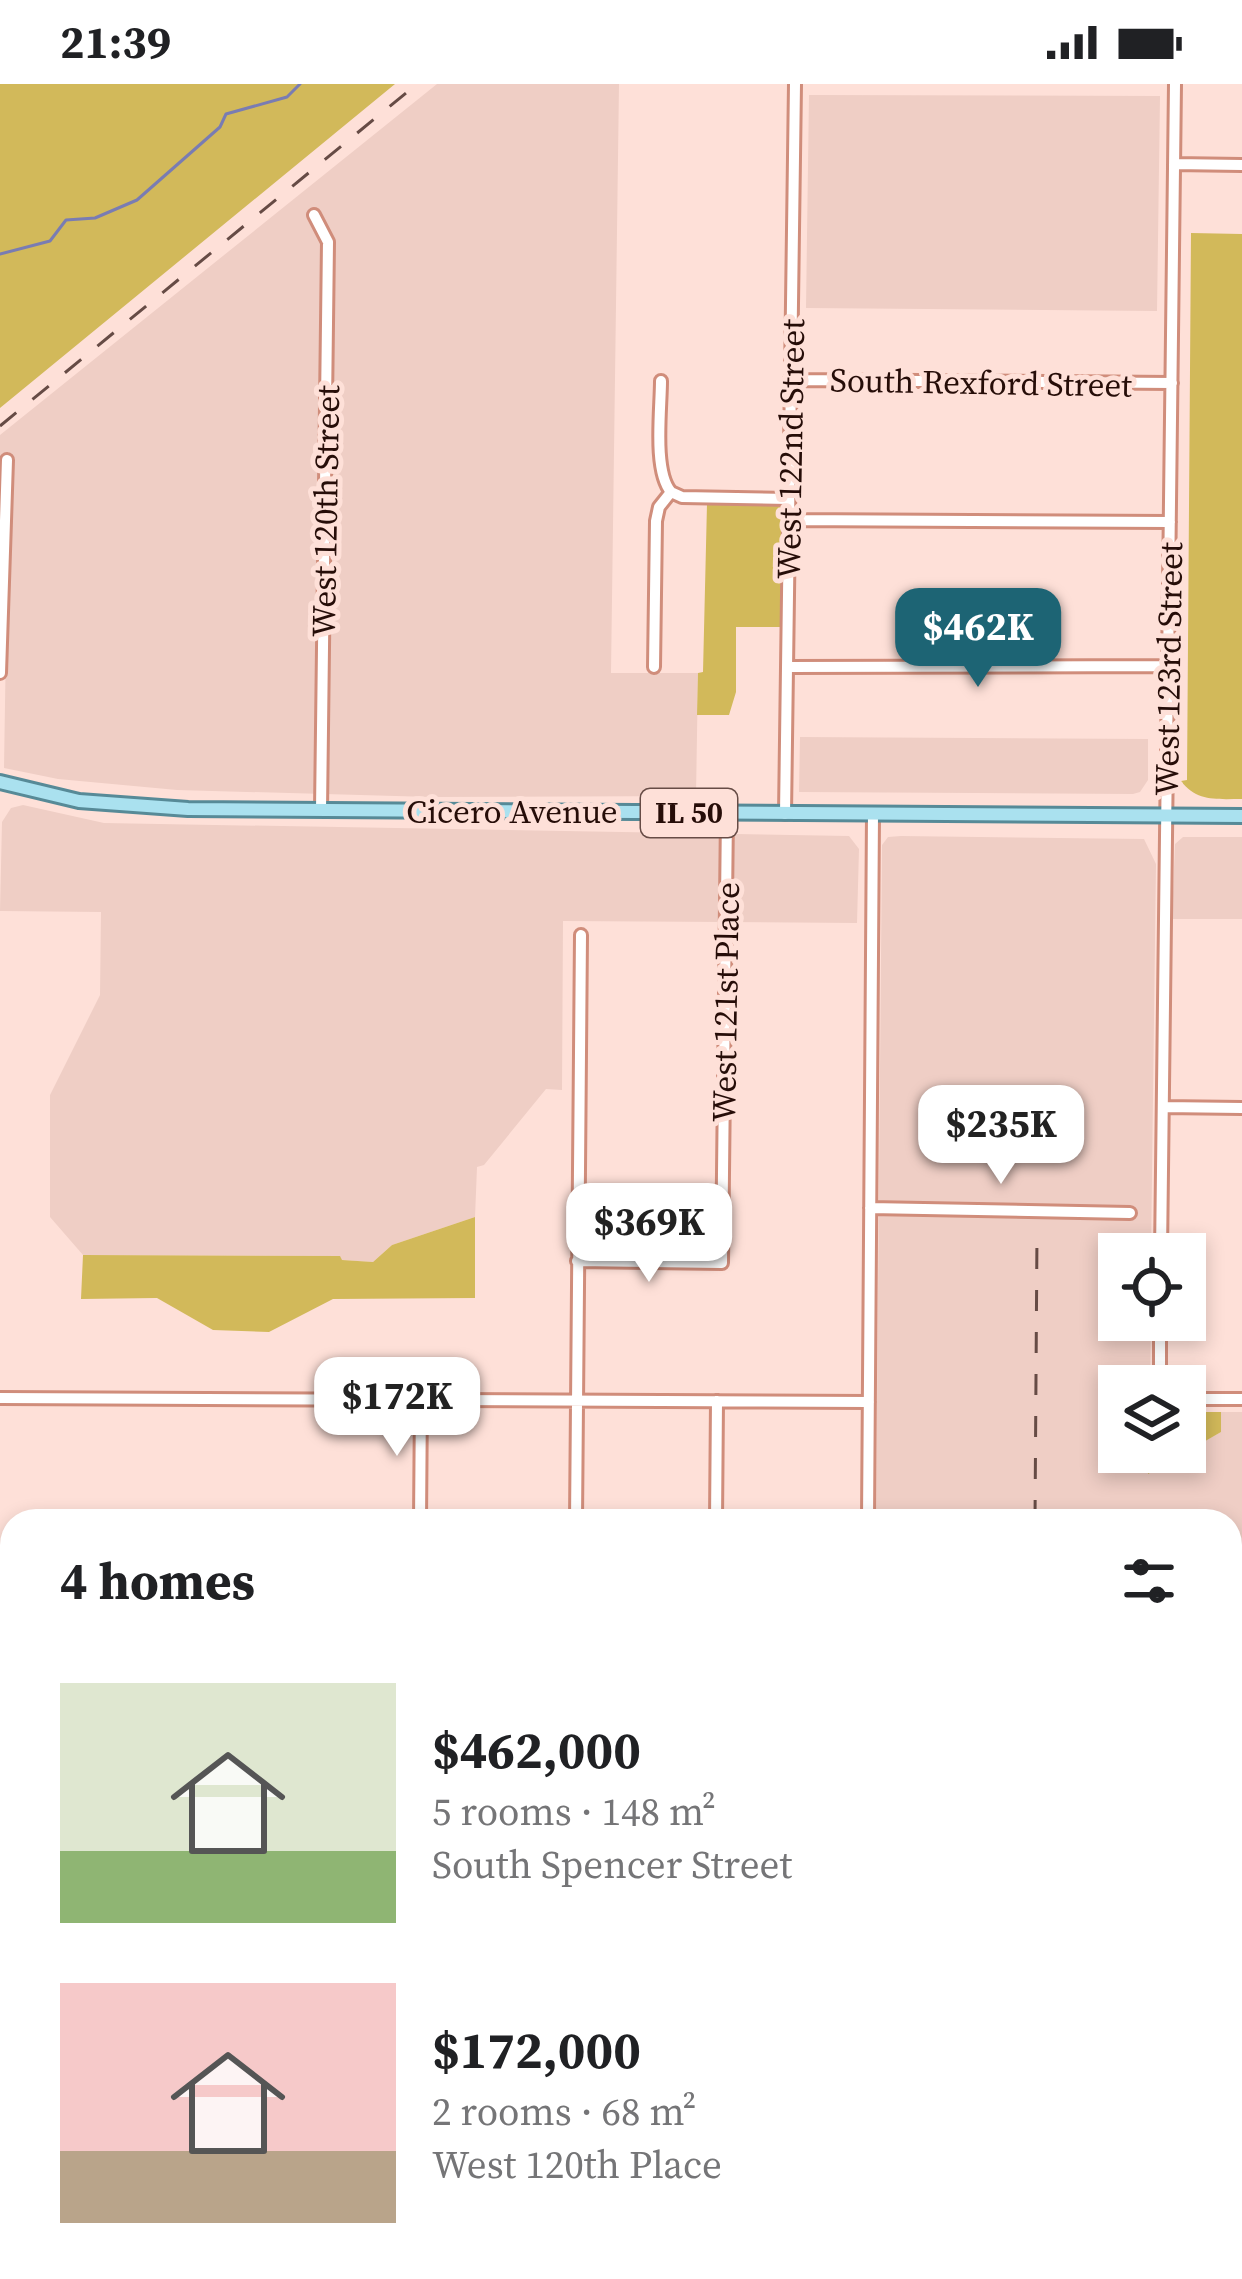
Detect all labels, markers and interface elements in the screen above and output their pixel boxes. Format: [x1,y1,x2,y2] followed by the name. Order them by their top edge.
[60,11,171,73] text: 21:39
[766,318,815,579] street label: West 122nd Street
[830,357,1133,408] street label: South Rexford Street
[301,384,350,637] street label: West 120th Street
[1144,541,1193,796] street label: West 123rd Street
[894,588,1062,690] pin: $462K
[922,600,1034,653] text: $462K
[406,789,618,834] street label: Cicero Avenue
[641,789,737,837] road number: IL 50
[701,882,750,1122] street label: West 121st Place
[917,1085,1085,1187] pin: $235K
[945,1097,1057,1150] text: $235K
[565,1183,733,1285] pin: $369K
[593,1195,705,1248] text: $369K
[1098,1233,1206,1473] map controls
[1098,1233,1206,1341] button: locate
[313,1357,481,1459] pin: $172K
[1098,1365,1206,1473] button: layers
[341,1369,453,1422] text: $172K
[60,1546,255,1616] text: 4 homes
[1116,1548,1182,1614] icon: filters
[432,1715,641,1785] text: $462,000
[156,1731,300,1875] icon: home
[432,1785,716,1838] text: 5 rooms · 148 m²
[432,1838,792,1891] text: South Spencer Street
[432,2015,641,2085] text: $172,000
[156,2031,300,2175] icon: home
[432,2085,696,2138] text: 2 rooms · 68 m²
[432,2138,722,2191] text: West 120th Place

